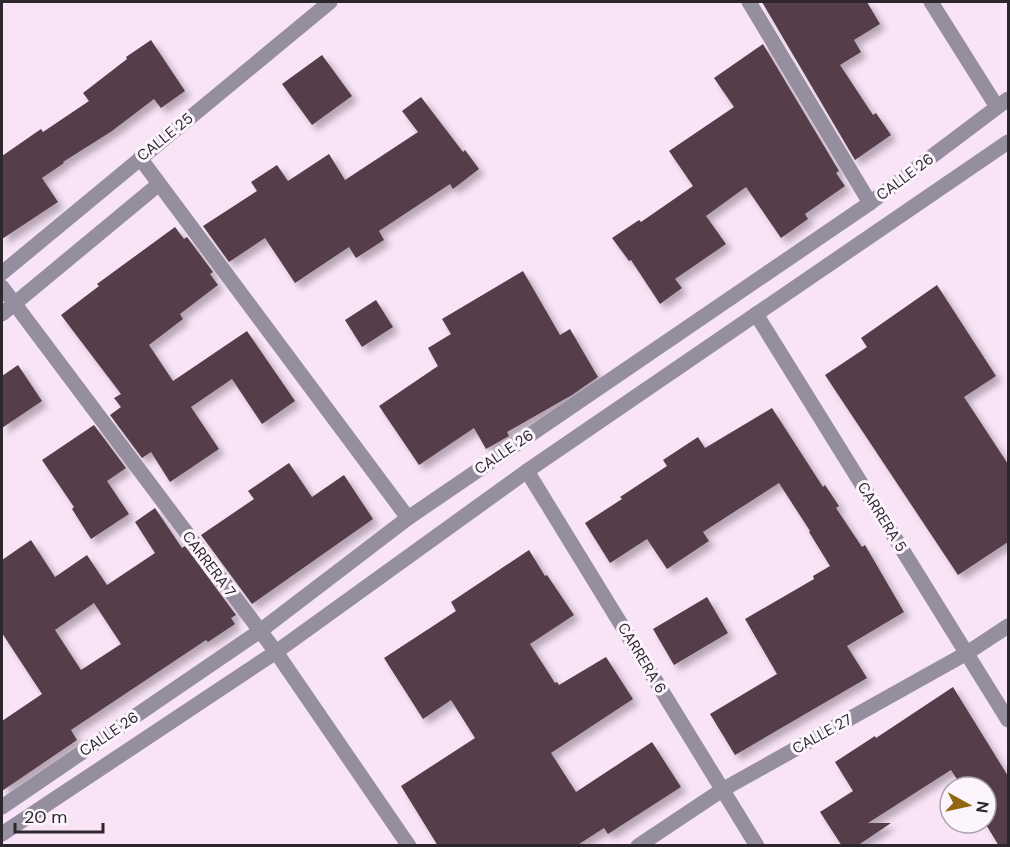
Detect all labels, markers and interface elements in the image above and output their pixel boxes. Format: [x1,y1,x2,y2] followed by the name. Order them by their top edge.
[133,108,197,166] street label: CALLE 25
[872,149,938,205] street label: CALLE 26
[471,425,537,479] street label: CALLE 26
[853,478,911,556] street label: CARRERA 5
[178,527,240,601] street label: CARRERA 7
[613,619,671,697] street label: CARRERA 6
[76,707,142,761] street label: CALLE 26
[789,709,855,759] street label: CALLE 27
[938,775,998,835] north arrow
[15,796,104,834] scale bar
[971,800,994,814] text: N
[24,805,67,829] text: 20 m

